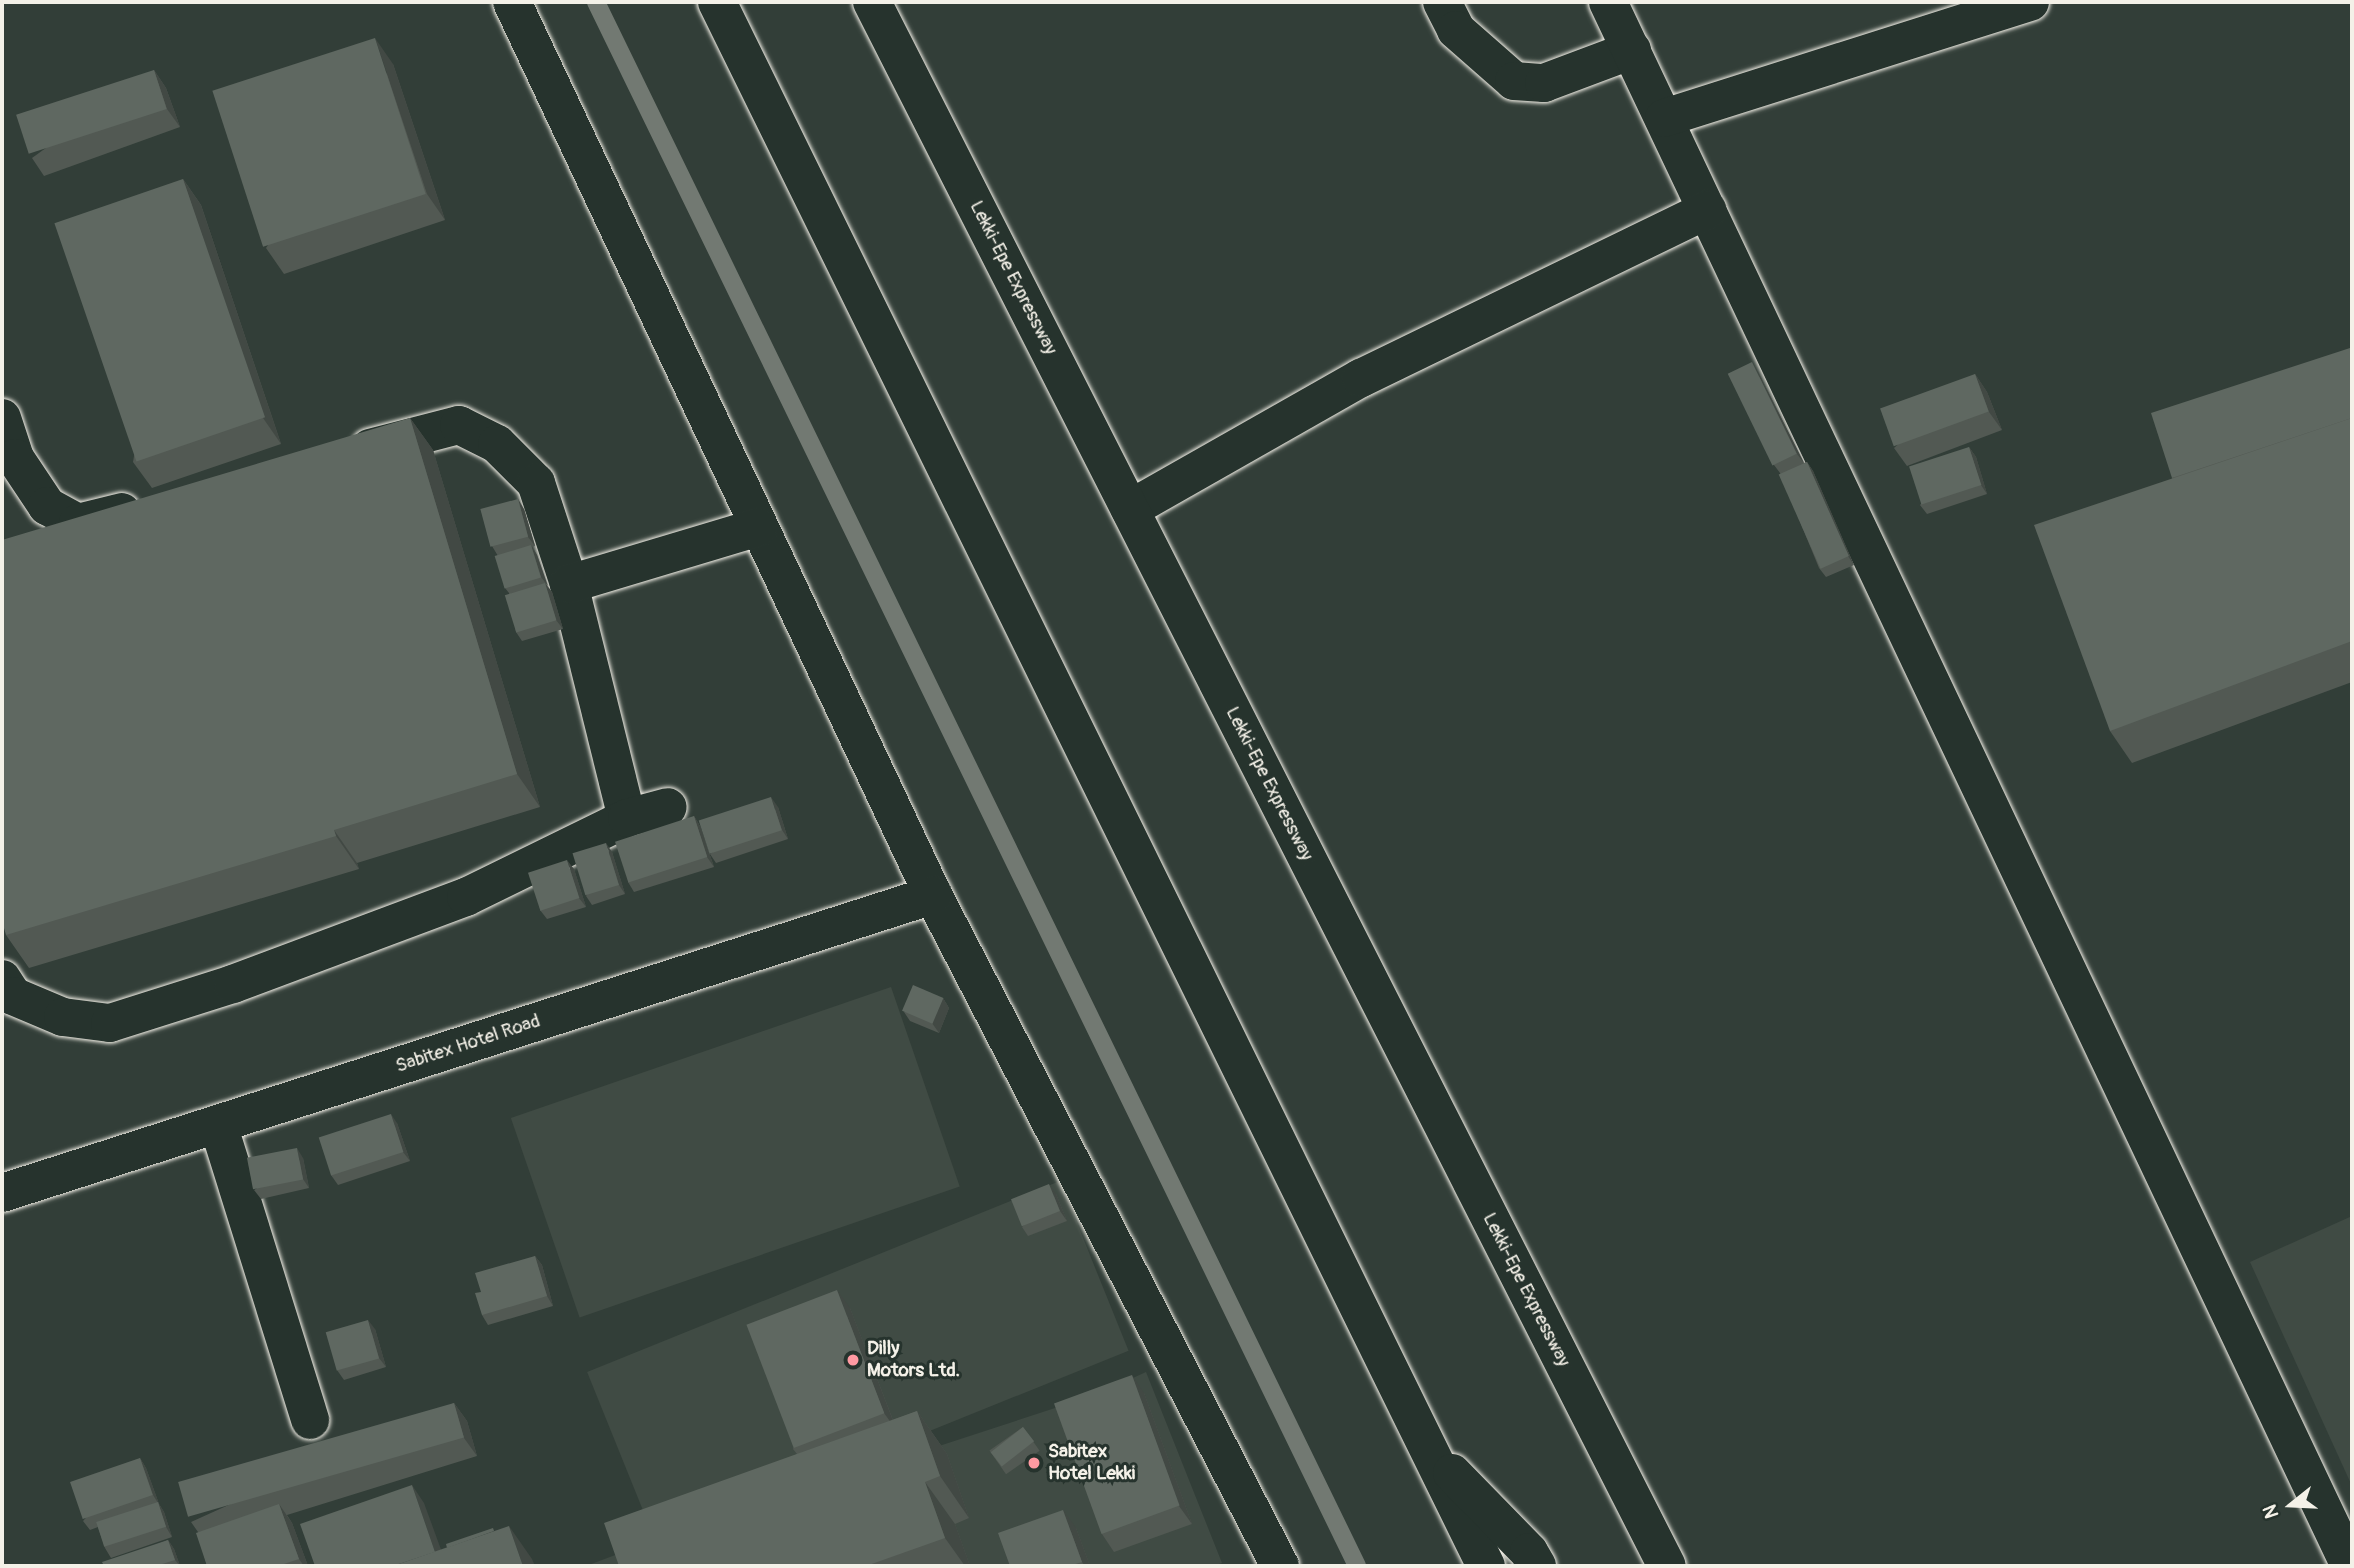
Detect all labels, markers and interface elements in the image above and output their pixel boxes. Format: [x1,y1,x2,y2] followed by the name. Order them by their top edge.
[964,197,1062,359] street label: Lekki-Epe Expressway
[1220,703,1318,865] street label: Lekki-Epe Expressway
[393,1010,543,1078] street label: Sabitex Hotel Road
[1477,1209,1575,1371] street label: Lekki-Epe Expressway
[867,1338,960,1382] place label: Dilly Motors Ltd.
[845,1352,861,1368] marker: Dilly Motors Ltd.
[1048,1441,1135,1485] place label: Sabitex Hotel Lekki
[1026,1455,1042,1471] marker: Sabitex Hotel Lekki
[2256,1470,2326,1540] north arrow
[2258,1502,2284,1521] text: N

